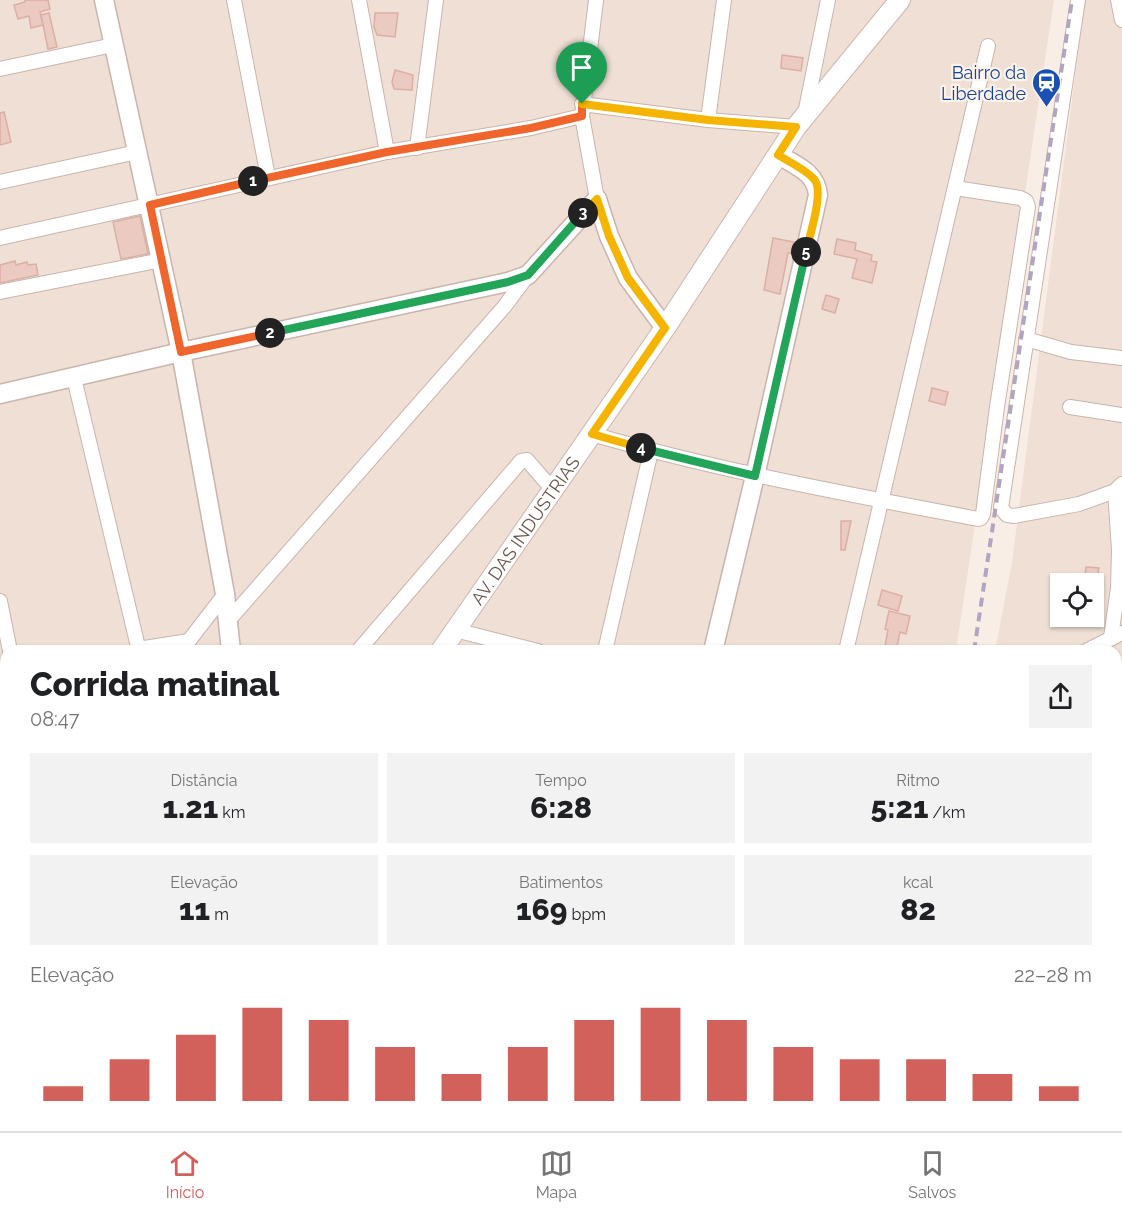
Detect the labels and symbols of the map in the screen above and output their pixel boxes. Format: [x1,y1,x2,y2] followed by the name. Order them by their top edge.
[556,42,607,104] pin
[941,62,1026,104] place label: Bairro da Liberdade
[1031,66,1063,108] station icon: Bairro da Liberdade
[238,166,268,196] pin: 1
[568,198,598,228] pin: 3
[791,237,821,267] pin: 5
[255,318,285,348] pin: 2
[626,433,656,463] pin: 4
[466,452,584,608] street label: AV. DAS INDUSTRIAS

